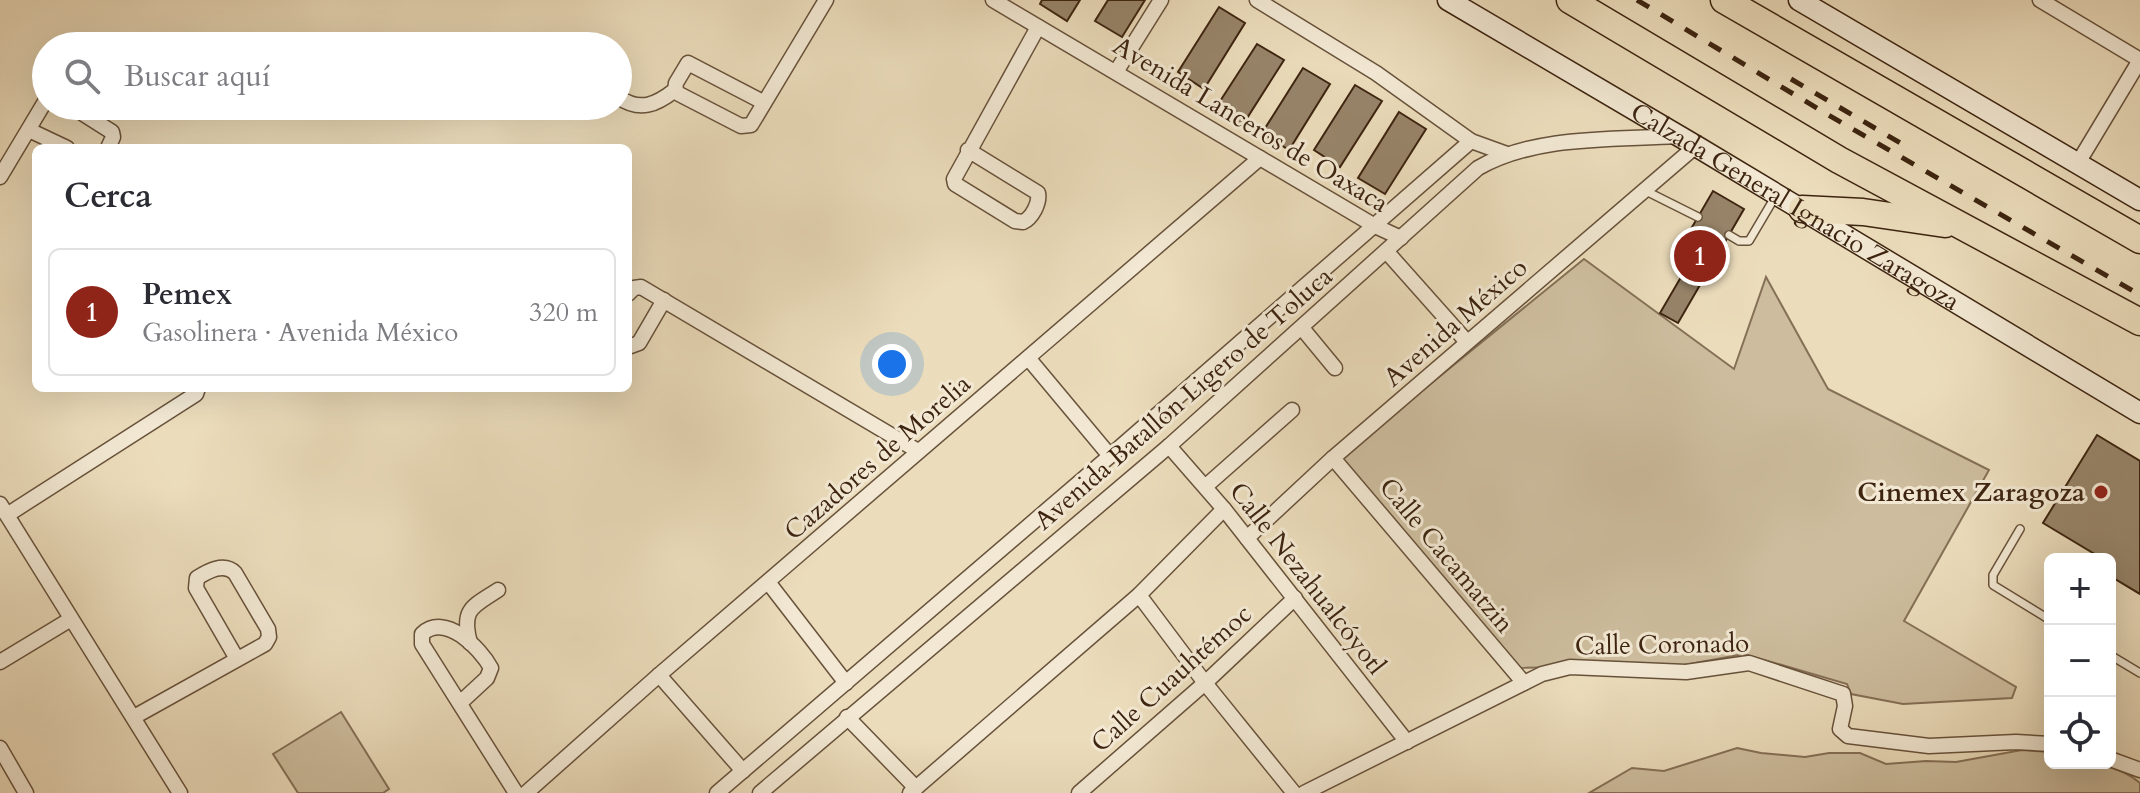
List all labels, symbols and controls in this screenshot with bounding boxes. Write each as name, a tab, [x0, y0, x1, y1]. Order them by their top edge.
street label: Avenida Lanceros de Oaxaca	[1106, 28, 1395, 221]
search box	[32, 32, 632, 120]
icon: search	[60, 54, 104, 98]
text: Buscar aquí	[124, 56, 270, 97]
street label: Calzada General Ignacio Zaragoza	[1624, 94, 1966, 319]
text: Cerca	[64, 173, 152, 219]
pin: 1	[1674, 226, 1726, 286]
street label: Avenida México	[1376, 250, 1535, 395]
street label: Avenida Batallón Ligero de Toluca	[1027, 259, 1340, 538]
text: Pemex	[142, 274, 232, 315]
text: 1	[85, 295, 99, 330]
text: 320 m	[529, 295, 598, 330]
text: Gasolinera · Avenida México	[142, 315, 458, 350]
your location	[872, 344, 912, 384]
street label: Cazadores de Morelia	[777, 367, 978, 548]
street label: Calle Cacamatzin	[1371, 470, 1522, 640]
street label: Calle Nezahualcóyotl	[1222, 475, 1394, 682]
place label: Cinemex Zaragoza	[1857, 475, 2085, 510]
marker: Cinemex Zaragoza	[2092, 483, 2110, 501]
map controls	[2044, 553, 2116, 769]
button: +	[2044, 553, 2116, 625]
street label: Calle Cuauhtémoc	[1083, 597, 1259, 760]
street label: Calle Coronado	[1574, 625, 1750, 664]
button: −	[2044, 625, 2116, 697]
button: locate	[2044, 697, 2116, 769]

